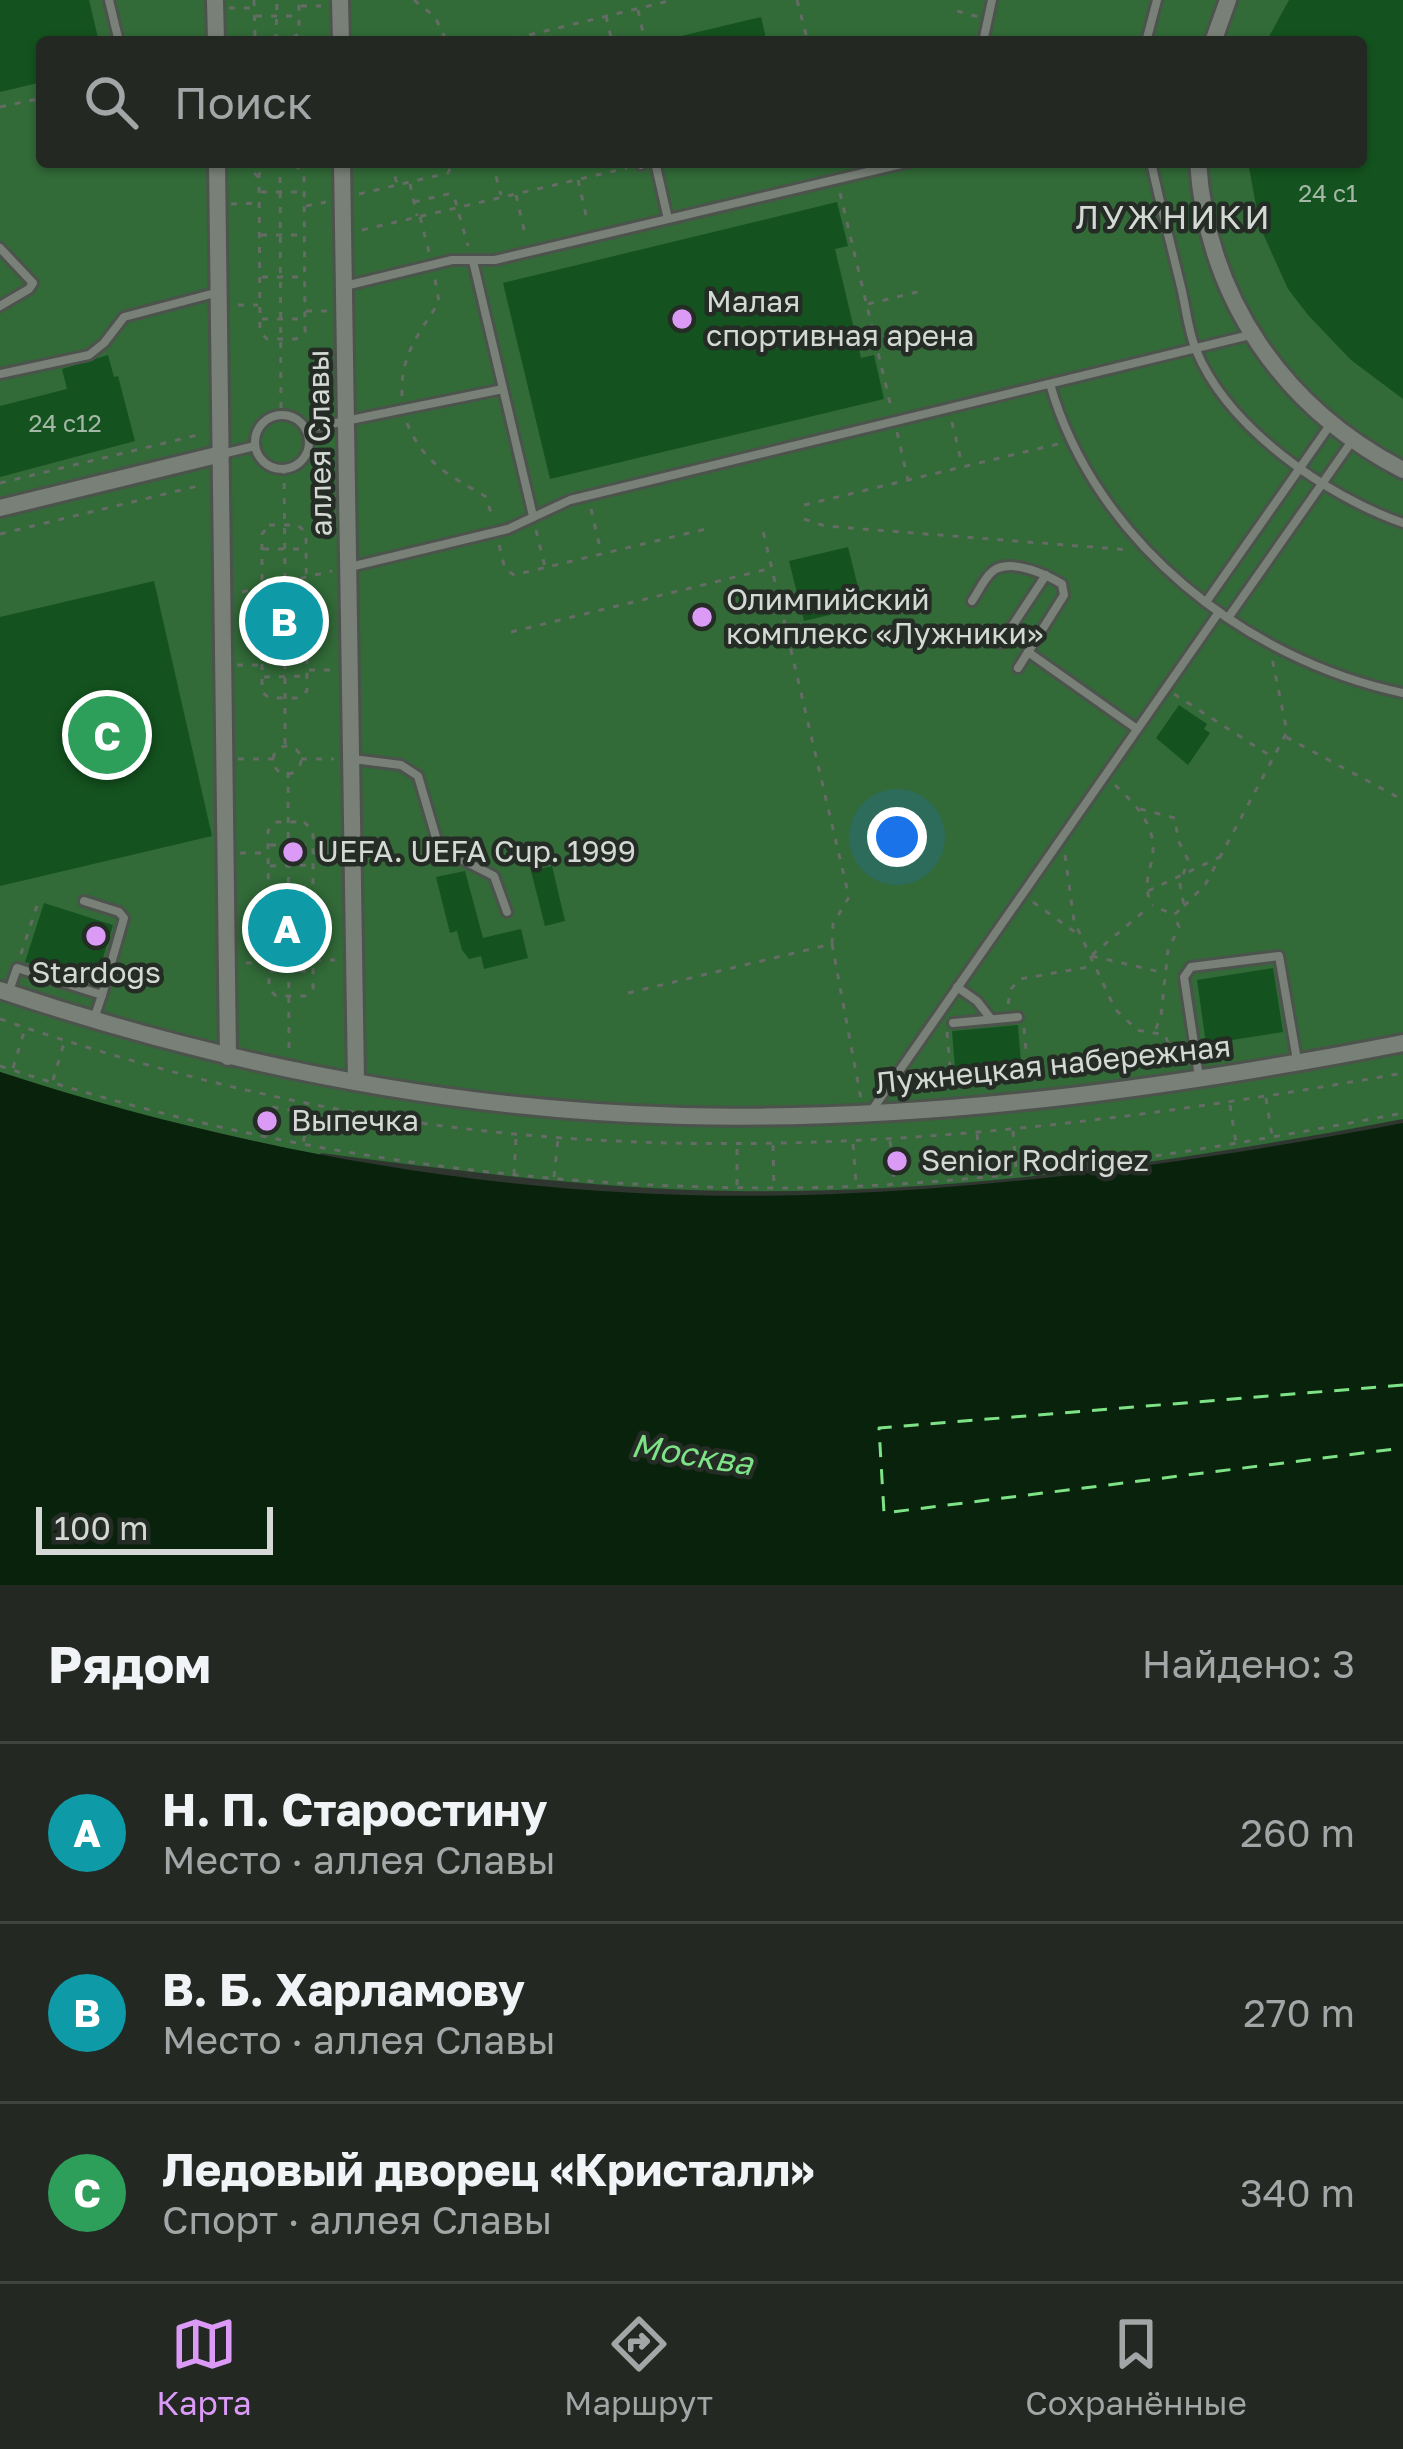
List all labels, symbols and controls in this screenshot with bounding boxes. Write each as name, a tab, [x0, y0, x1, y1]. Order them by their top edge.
search box	[36, 36, 1367, 168]
icon: search	[78, 69, 144, 135]
text: Поиск	[174, 75, 313, 129]
house number: 24 с1	[1298, 178, 1358, 207]
district label: ЛУЖНИКИ	[1075, 197, 1273, 236]
place label: Малая спортивная арена	[706, 283, 974, 353]
marker: Малая спортивная арена	[669, 306, 695, 332]
street label: аллея Славы	[299, 349, 339, 537]
house number: 24 с12	[28, 408, 102, 437]
pin: B	[245, 576, 323, 666]
place label: Олимпийский комплекс «Лужники»	[726, 581, 1043, 651]
marker: Олимпийский комплекс «Лужники»	[689, 604, 715, 630]
pin: C	[68, 690, 146, 780]
your location	[867, 807, 927, 867]
place label: UEFA. UEFA Cup. 1999	[317, 833, 636, 869]
marker: UEFA. UEFA Cup. 1999	[280, 839, 306, 865]
pin: A	[248, 883, 326, 973]
marker: Stardogs	[83, 923, 109, 949]
place label: Stardogs	[31, 954, 161, 990]
street label: Лужнецкая набережная	[873, 1027, 1233, 1101]
place label: Выпечка	[291, 1102, 419, 1138]
marker: Выпечка	[254, 1108, 280, 1134]
place label: Senior Rodrigez	[921, 1142, 1149, 1178]
marker: Senior Rodrigez	[884, 1148, 910, 1174]
water label: Москва	[629, 1425, 757, 1483]
scale bar	[36, 1501, 273, 1554]
text: 100 m	[54, 1508, 148, 1547]
text: Рядом	[48, 1633, 211, 1694]
text: Найдено: 3	[1142, 1640, 1355, 1687]
text: Н. П. Старостину	[162, 1782, 547, 1836]
text: A	[73, 1809, 101, 1856]
text: 260 m	[1240, 1809, 1355, 1856]
text: Место · аллея Славы	[162, 1836, 556, 1883]
text: В. Б. Харламову	[162, 1962, 525, 2016]
text: B	[73, 1989, 101, 2036]
text: 270 m	[1243, 1989, 1355, 2036]
text: Место · аллея Славы	[162, 2016, 556, 2063]
text: Ледовый дворец «Кристалл»	[162, 2142, 814, 2196]
text: C	[73, 2169, 101, 2216]
text: 340 m	[1240, 2169, 1355, 2216]
text: Спорт · аллея Славы	[162, 2196, 552, 2243]
tab: Карта	[156, 2311, 252, 2422]
tab: Маршрут	[564, 2311, 713, 2422]
tab: Сохранённые	[1025, 2311, 1247, 2422]

